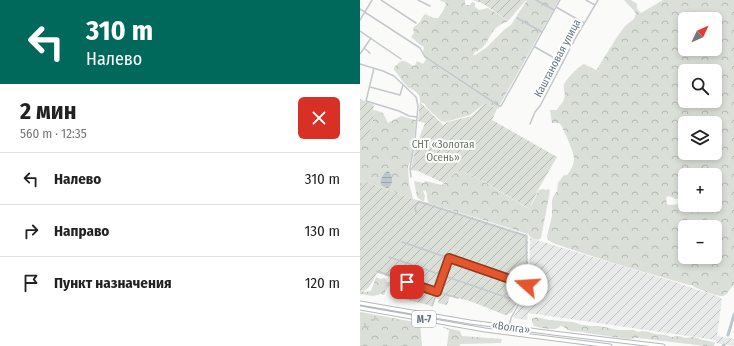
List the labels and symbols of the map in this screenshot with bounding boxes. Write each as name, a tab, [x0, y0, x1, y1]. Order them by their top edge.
north arrow	[678, 12, 722, 56]
street label: Каштановая улица	[531, 17, 584, 100]
park label: СНТ «Золотая Осень»	[412, 138, 474, 164]
position arrow	[506, 264, 548, 306]
pin	[390, 265, 424, 299]
road number: М-7	[412, 311, 436, 327]
street label: «Волга»	[491, 318, 531, 337]

